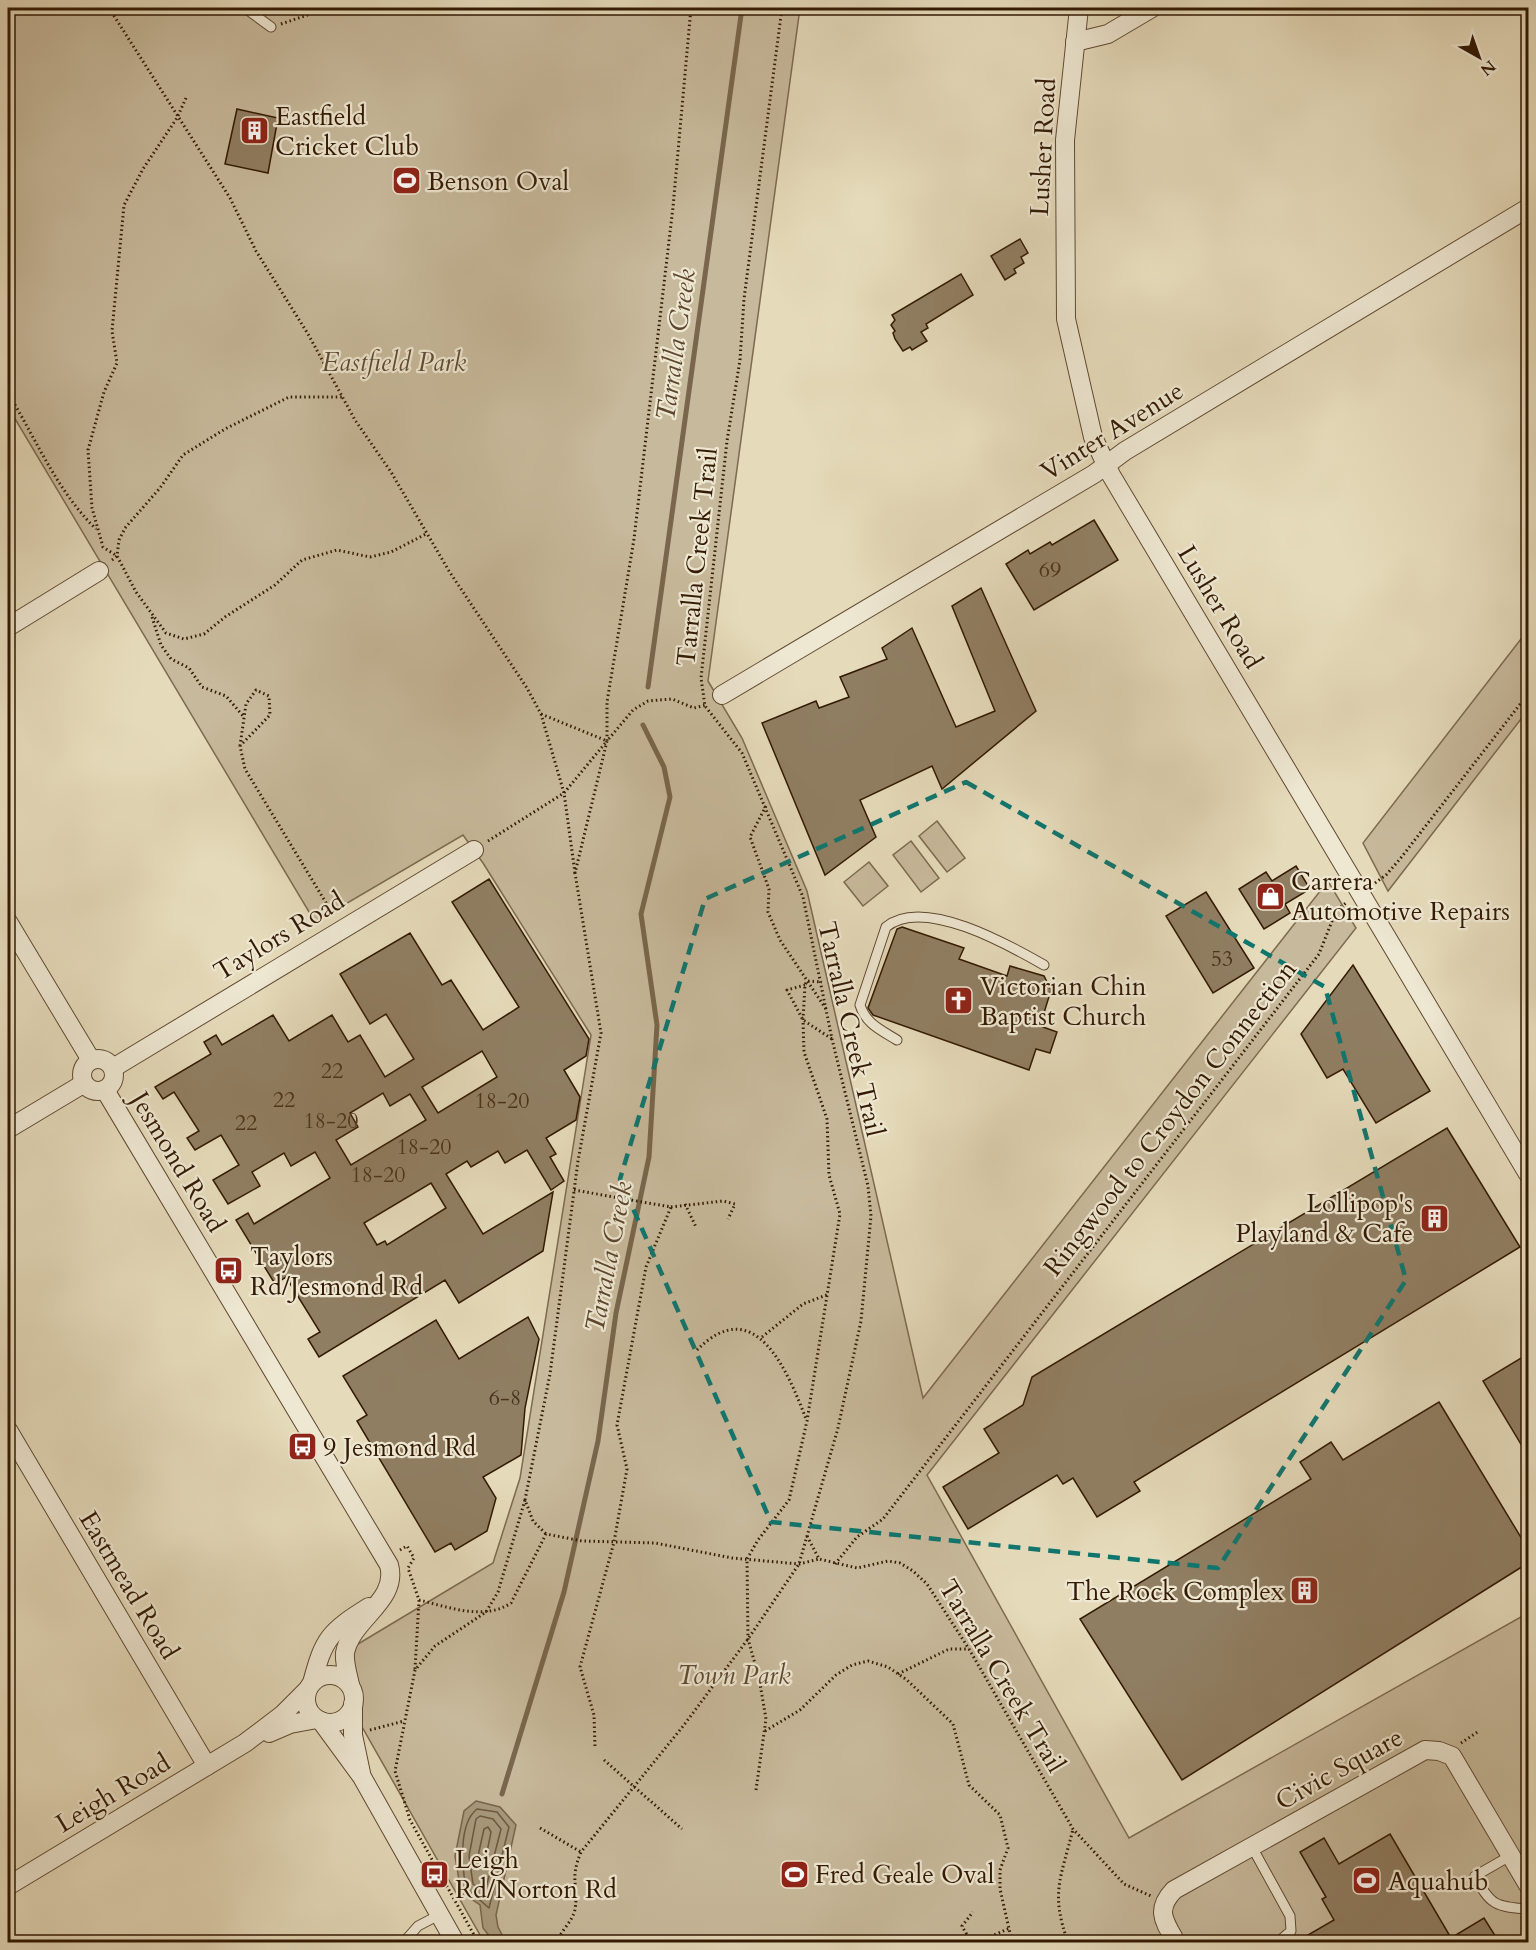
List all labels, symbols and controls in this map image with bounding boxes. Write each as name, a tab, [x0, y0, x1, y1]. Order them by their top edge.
north arrow	[1449, 27, 1509, 87]
text: N	[1476, 55, 1500, 81]
street label: Lusher Road	[1022, 77, 1064, 217]
place label: Eastfield Cricket Club	[275, 99, 419, 164]
building icon: Eastfield Cricket Club	[238, 115, 270, 147]
place label: Benson Oval	[427, 164, 570, 199]
sports icon: Benson Oval	[390, 165, 422, 197]
water label: Tarralla Creek	[647, 266, 705, 423]
park label: Eastfield Park	[322, 345, 466, 380]
street label: Vinter Avenue	[1034, 373, 1190, 489]
street label: Tarralla Creek Trail	[668, 446, 726, 668]
street label: Lusher Road	[1169, 539, 1271, 675]
house number: 69	[1039, 555, 1061, 585]
place label: Carrera Automotive Repairs	[1291, 864, 1510, 929]
shop icon: Carrera Automotive Repairs	[1254, 880, 1286, 912]
street label: Taylors Road	[207, 883, 351, 989]
street label: Tarralla Creek Trail	[809, 918, 893, 1140]
house number: 53	[1211, 944, 1233, 974]
street label: Ringwood to Croydon Connection	[1036, 953, 1305, 1283]
place label: Victorian Chin Baptist Church	[980, 969, 1147, 1034]
church icon: Victorian Chin Baptist Church	[943, 985, 975, 1017]
house number: 22	[321, 1056, 343, 1086]
street label: Jesmond Road	[120, 1082, 234, 1239]
house number: 22	[273, 1085, 295, 1115]
house number: 18-20	[475, 1086, 529, 1116]
house number: 18-20	[304, 1106, 358, 1136]
house number: 22	[235, 1108, 257, 1138]
house number: 18-20	[397, 1132, 451, 1162]
house number: 18-20	[351, 1160, 405, 1190]
water label: Tarralla Creek	[576, 1178, 642, 1336]
place label: Lollipop's Playland & Cafe	[1235, 1186, 1413, 1251]
building icon: Lollipop's Playland & Cafe	[1418, 1202, 1450, 1234]
place label: Taylors Rd/Jesmond Rd	[250, 1239, 423, 1304]
bus stop icon: Taylors Rd/Jesmond Rd	[213, 1255, 245, 1287]
house number: 6-8	[489, 1383, 521, 1413]
place label: 9 Jesmond Rd	[323, 1430, 476, 1465]
bus stop icon: 9 Jesmond Rd	[286, 1431, 318, 1463]
street label: Eastmead Road	[71, 1504, 187, 1666]
street label: Tarralla Creek Trail	[930, 1573, 1074, 1779]
place label: The Rock Complex	[1066, 1574, 1284, 1609]
building icon: The Rock Complex	[1289, 1575, 1321, 1607]
park label: Town Park	[677, 1658, 791, 1693]
street label: Civic Square	[1269, 1720, 1409, 1818]
street label: Leigh Road	[49, 1745, 177, 1841]
place label: Leigh Rd/Norton Rd	[455, 1842, 617, 1907]
place label: Fred Geale Oval	[815, 1857, 995, 1892]
bus stop icon: Leigh Rd/Norton Rd	[418, 1858, 450, 1890]
sports icon: Fred Geale Oval	[778, 1858, 810, 1890]
place label: Aquahub	[1388, 1864, 1488, 1899]
sports icon: Aquahub	[1351, 1865, 1383, 1897]

